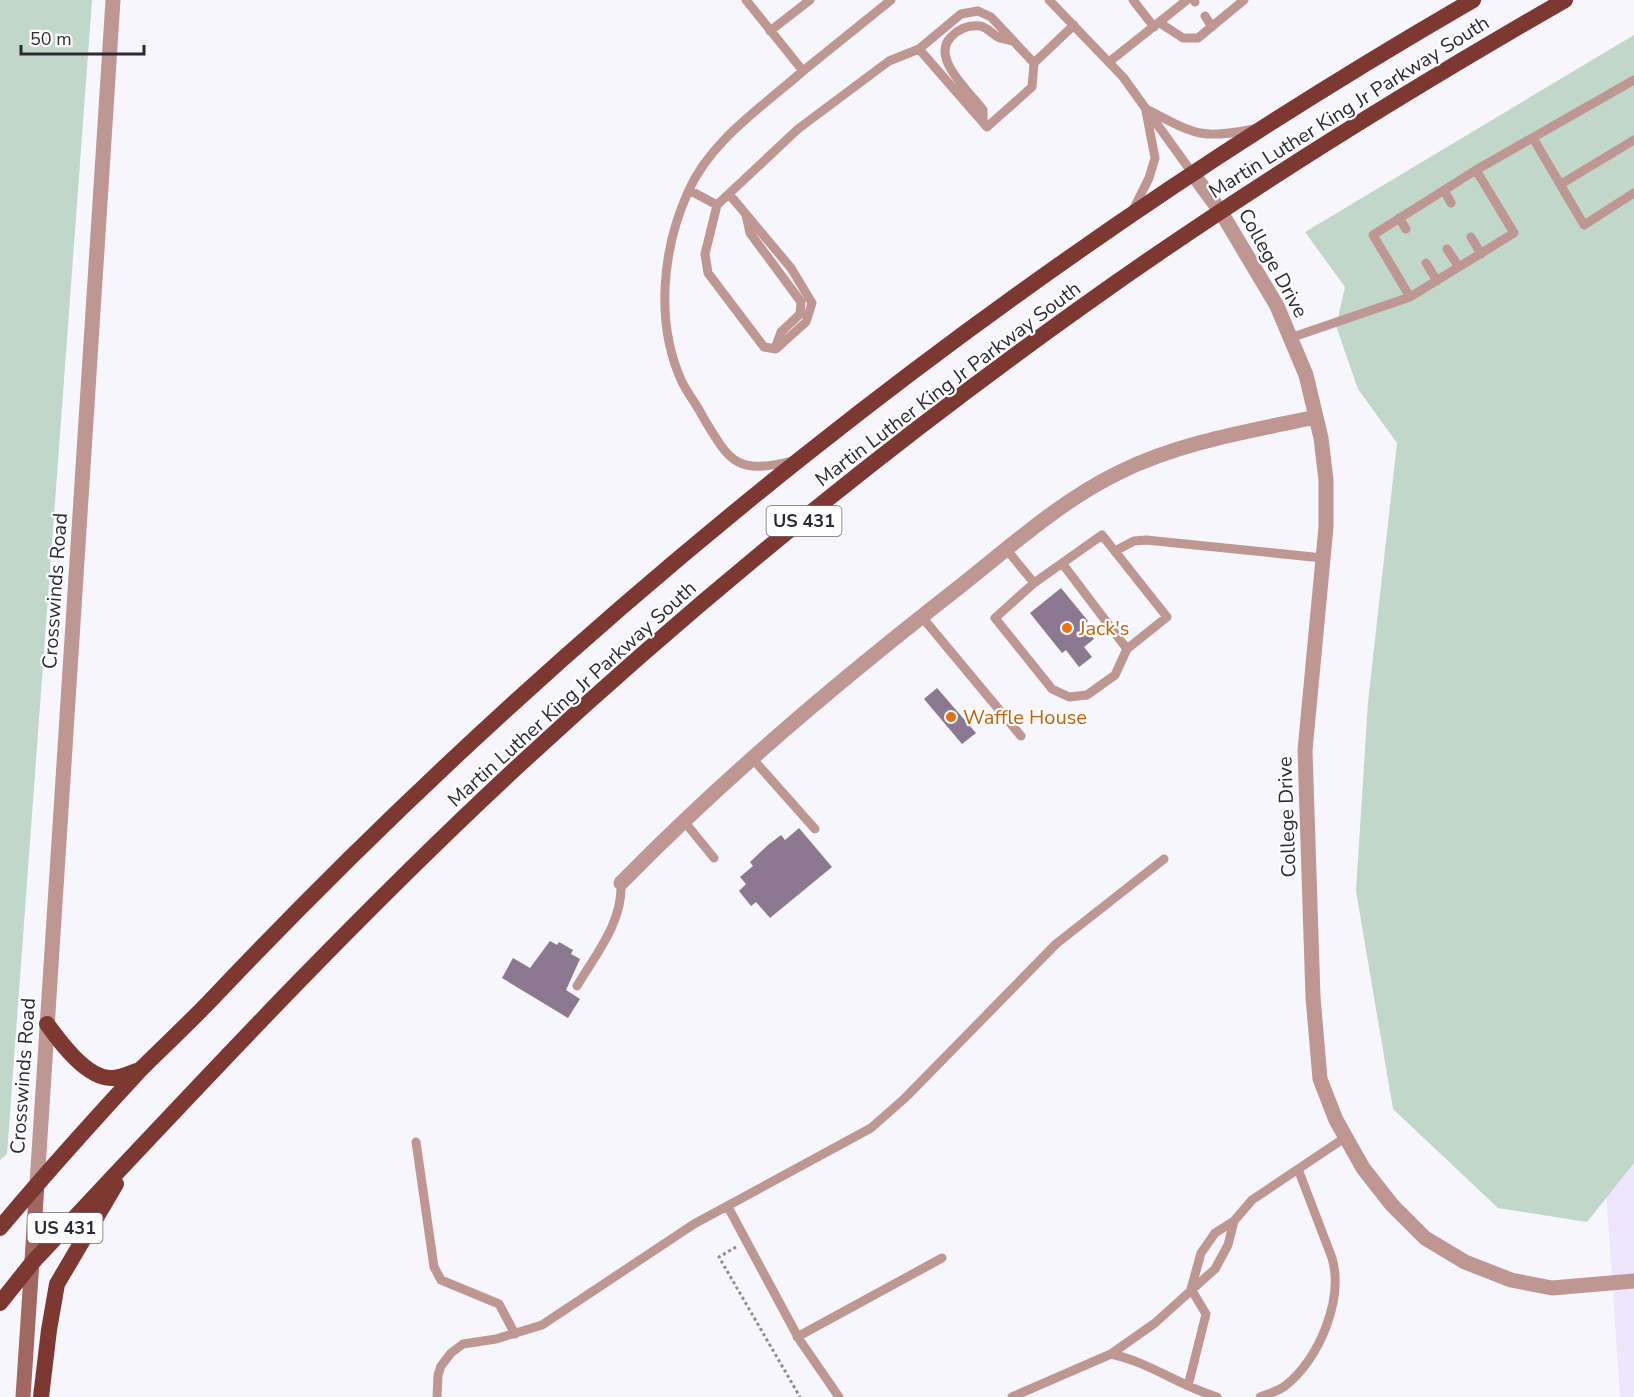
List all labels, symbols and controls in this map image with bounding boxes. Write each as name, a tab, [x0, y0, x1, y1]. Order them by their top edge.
street label: Martin Luther King Jr Parkway South	[1204, 9, 1494, 205]
scale bar	[21, 18, 144, 56]
text: 50 m	[30, 27, 72, 51]
street label: College Drive	[1232, 203, 1314, 323]
street label: Martin Luther King Jr Parkway South	[810, 275, 1086, 493]
road number: US 431	[766, 506, 842, 536]
street label: Crosswinds Road	[36, 512, 74, 670]
street label: Martin Luther King Jr Parkway South	[442, 575, 702, 813]
place label: Jack's	[1078, 615, 1129, 642]
marker: Jack's	[1060, 621, 1074, 635]
place label: Waffle House	[963, 704, 1087, 731]
marker: Waffle House	[944, 710, 958, 724]
street label: College Drive	[1271, 756, 1303, 878]
street label: Crosswinds Road	[4, 997, 42, 1155]
road number: US 431	[28, 1213, 103, 1243]

